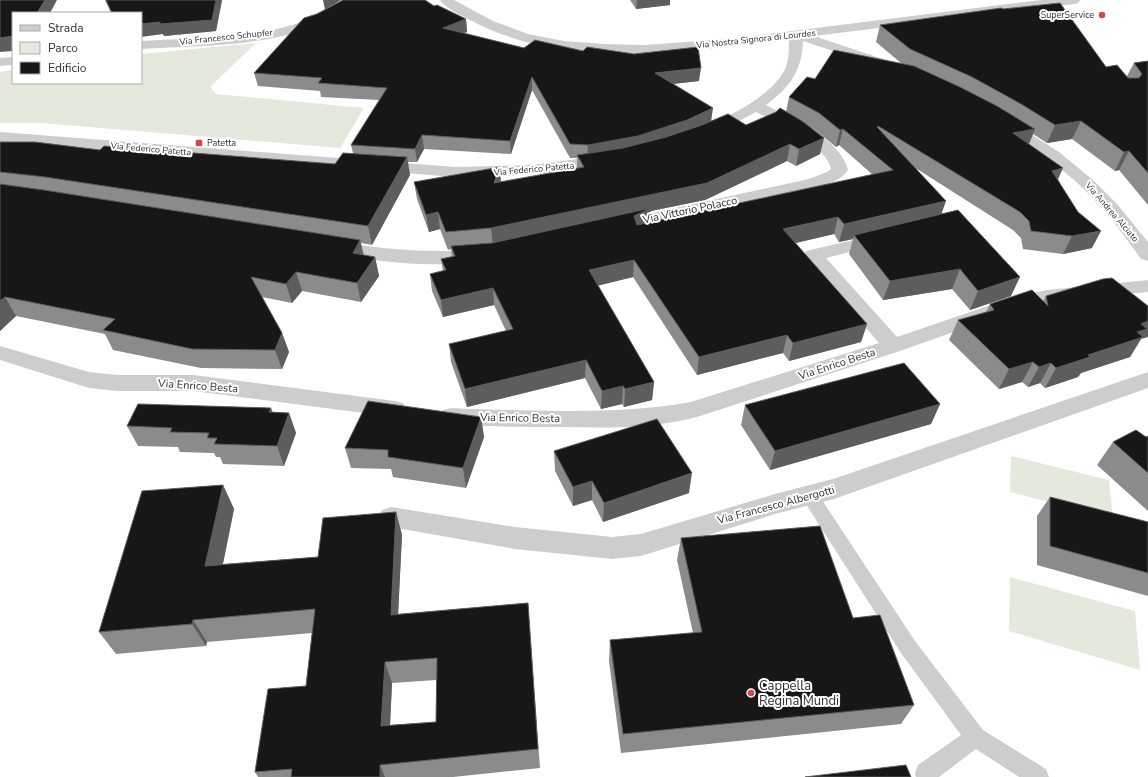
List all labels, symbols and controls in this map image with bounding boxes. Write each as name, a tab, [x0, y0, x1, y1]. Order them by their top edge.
place label: SuperService	[1041, 9, 1094, 21]
marker: SuperService	[1097, 10, 1107, 20]
legend	[12, 12, 142, 84]
text: Strada	[48, 20, 84, 36]
street label: Via Francesco Schupfer	[178, 26, 274, 48]
street label: Via Nostra Signora di Lourdes	[695, 27, 816, 51]
text: Parco	[48, 40, 78, 56]
text: Edificio	[48, 60, 87, 76]
place label: Patetta	[207, 137, 236, 149]
marker: Patetta	[194, 138, 204, 148]
street label: Via Federico Patetta	[109, 139, 192, 159]
street label: Via Federico Patetta	[492, 159, 575, 179]
street label: Via Andrea Alciato	[1082, 179, 1141, 244]
street label: Via Vittorio Polacco	[641, 193, 738, 228]
street label: Via Enrico Besta	[796, 344, 878, 384]
street label: Via Enrico Besta	[157, 376, 239, 396]
street label: Via Enrico Besta	[479, 410, 560, 426]
street label: Via Francesco Albergotti	[715, 482, 836, 528]
place label: Cappella Regina Mundi	[759, 677, 839, 710]
marker: Cappella Regina Mundi	[746, 688, 756, 698]

